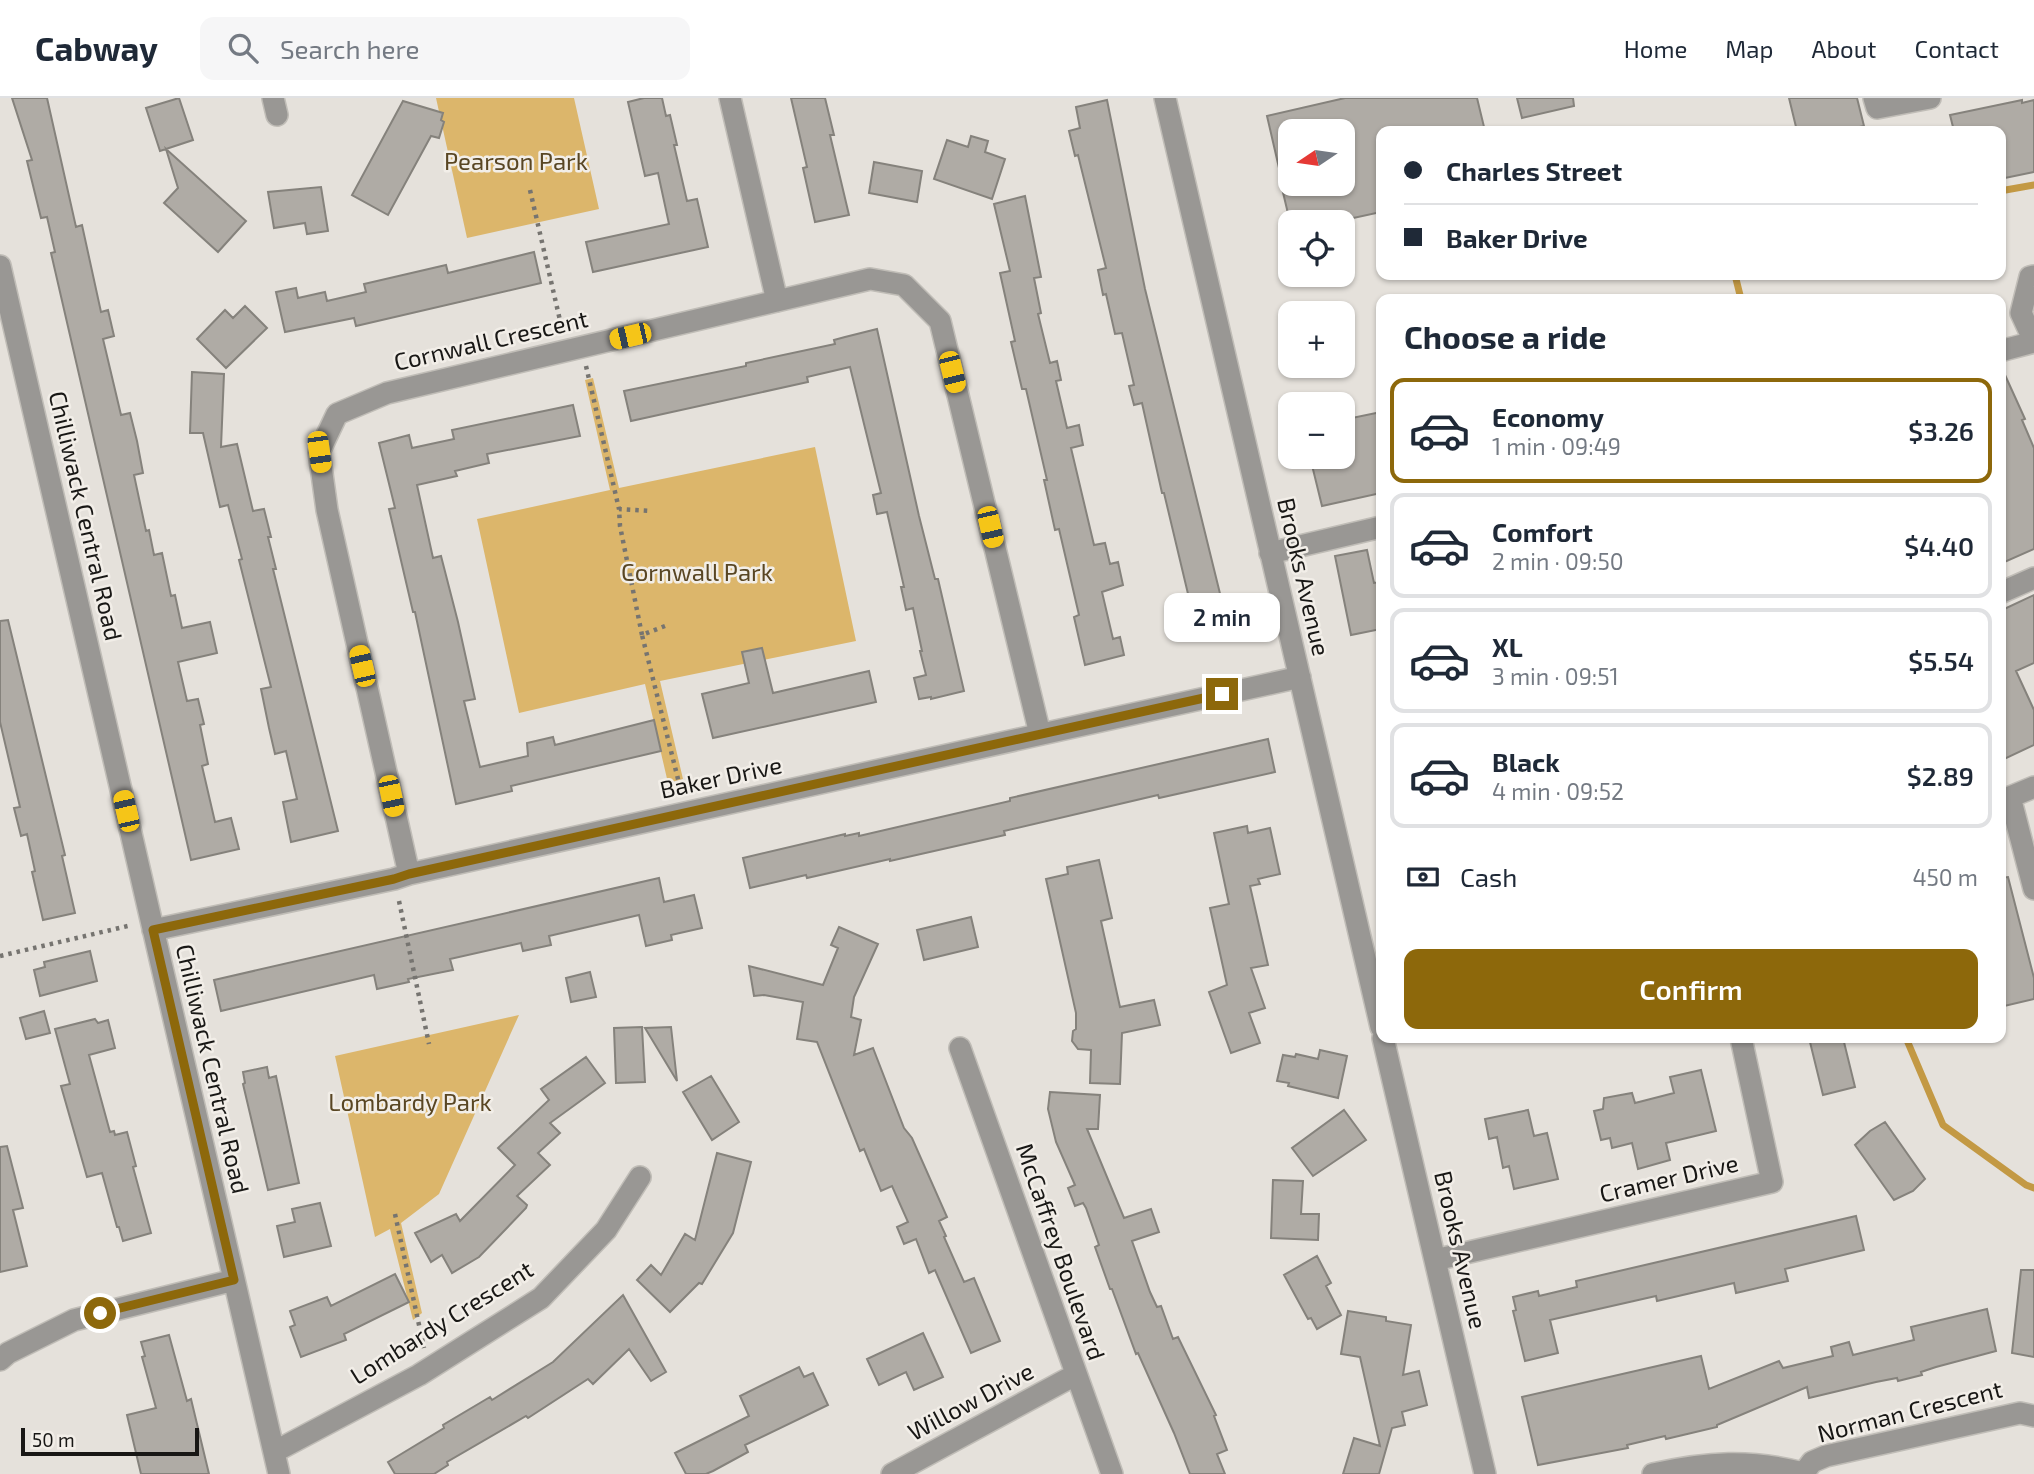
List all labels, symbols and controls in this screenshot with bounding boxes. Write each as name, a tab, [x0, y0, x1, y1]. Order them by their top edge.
search box	[200, 17, 690, 80]
text: Cabway	[35, 28, 158, 68]
icon: search	[224, 29, 262, 67]
text: Search here	[280, 33, 420, 64]
text: Home	[1624, 34, 1687, 63]
text: Map	[1725, 34, 1773, 63]
text: About	[1811, 34, 1877, 63]
text: Contact	[1915, 34, 1999, 63]
north arrow	[1278, 119, 1354, 196]
map controls	[1278, 119, 1355, 469]
park label: Pearson Park	[444, 146, 588, 175]
text: Charles Street	[1446, 155, 1622, 186]
button: locate	[1278, 210, 1355, 287]
text: Baker Drive	[1446, 222, 1588, 253]
button: +	[1278, 301, 1355, 378]
street label: Cornwall Crescent	[391, 303, 591, 376]
text: Choose a ride	[1404, 317, 1607, 355]
car	[608, 321, 653, 351]
car	[937, 349, 968, 395]
street label: Chilliwack Central Road	[44, 388, 129, 643]
button: −	[1278, 392, 1355, 469]
icon: car	[1408, 399, 1471, 462]
text: Economy	[1492, 401, 1604, 432]
text: $3.26	[1908, 415, 1974, 446]
car	[306, 430, 333, 474]
text: 1 min · 09:49	[1492, 432, 1621, 460]
street label: Brooks Avenue	[1272, 495, 1337, 658]
car	[976, 504, 1005, 550]
icon: car	[1408, 514, 1471, 577]
text: Comfort	[1492, 516, 1593, 547]
text: $4.40	[1904, 530, 1974, 561]
text: 2 min · 09:50	[1492, 547, 1624, 575]
park label: Cornwall Park	[621, 557, 773, 586]
callout: 2 min	[1164, 592, 1280, 642]
text: 2 min	[1193, 603, 1251, 631]
icon: car	[1408, 629, 1471, 692]
text: XL	[1492, 631, 1523, 662]
car	[348, 643, 377, 689]
text: $5.54	[1908, 645, 1974, 676]
text: 3 min · 09:51	[1492, 662, 1619, 690]
route end	[1206, 678, 1238, 710]
icon: car	[1408, 744, 1471, 807]
text: Black	[1492, 746, 1560, 777]
street label: Baker Drive	[657, 749, 784, 804]
text: $2.89	[1907, 760, 1974, 791]
car	[377, 773, 406, 819]
text: 4 min · 09:52	[1492, 777, 1624, 805]
car	[112, 788, 141, 834]
icon: cash	[1404, 858, 1442, 896]
text: Cash	[1460, 861, 1517, 892]
text: 450 m	[1912, 863, 1978, 891]
street label: Chilliwack Central Road	[171, 941, 256, 1196]
button: Confirm	[1404, 949, 1978, 1029]
park label: Lombardy Park	[328, 1087, 492, 1116]
street label: McCaffrey Boulevard	[1011, 1139, 1112, 1364]
street label: Cramer Drive	[1596, 1147, 1741, 1208]
street label: Brooks Avenue	[1429, 1168, 1494, 1331]
street label: Lombardy Crescent	[344, 1254, 538, 1390]
route start	[84, 1297, 116, 1329]
street label: Willow Drive	[902, 1355, 1038, 1446]
street label: Norman Crescent	[1814, 1374, 2005, 1448]
scale bar	[21, 1425, 200, 1457]
text: 50 m	[32, 1428, 75, 1451]

